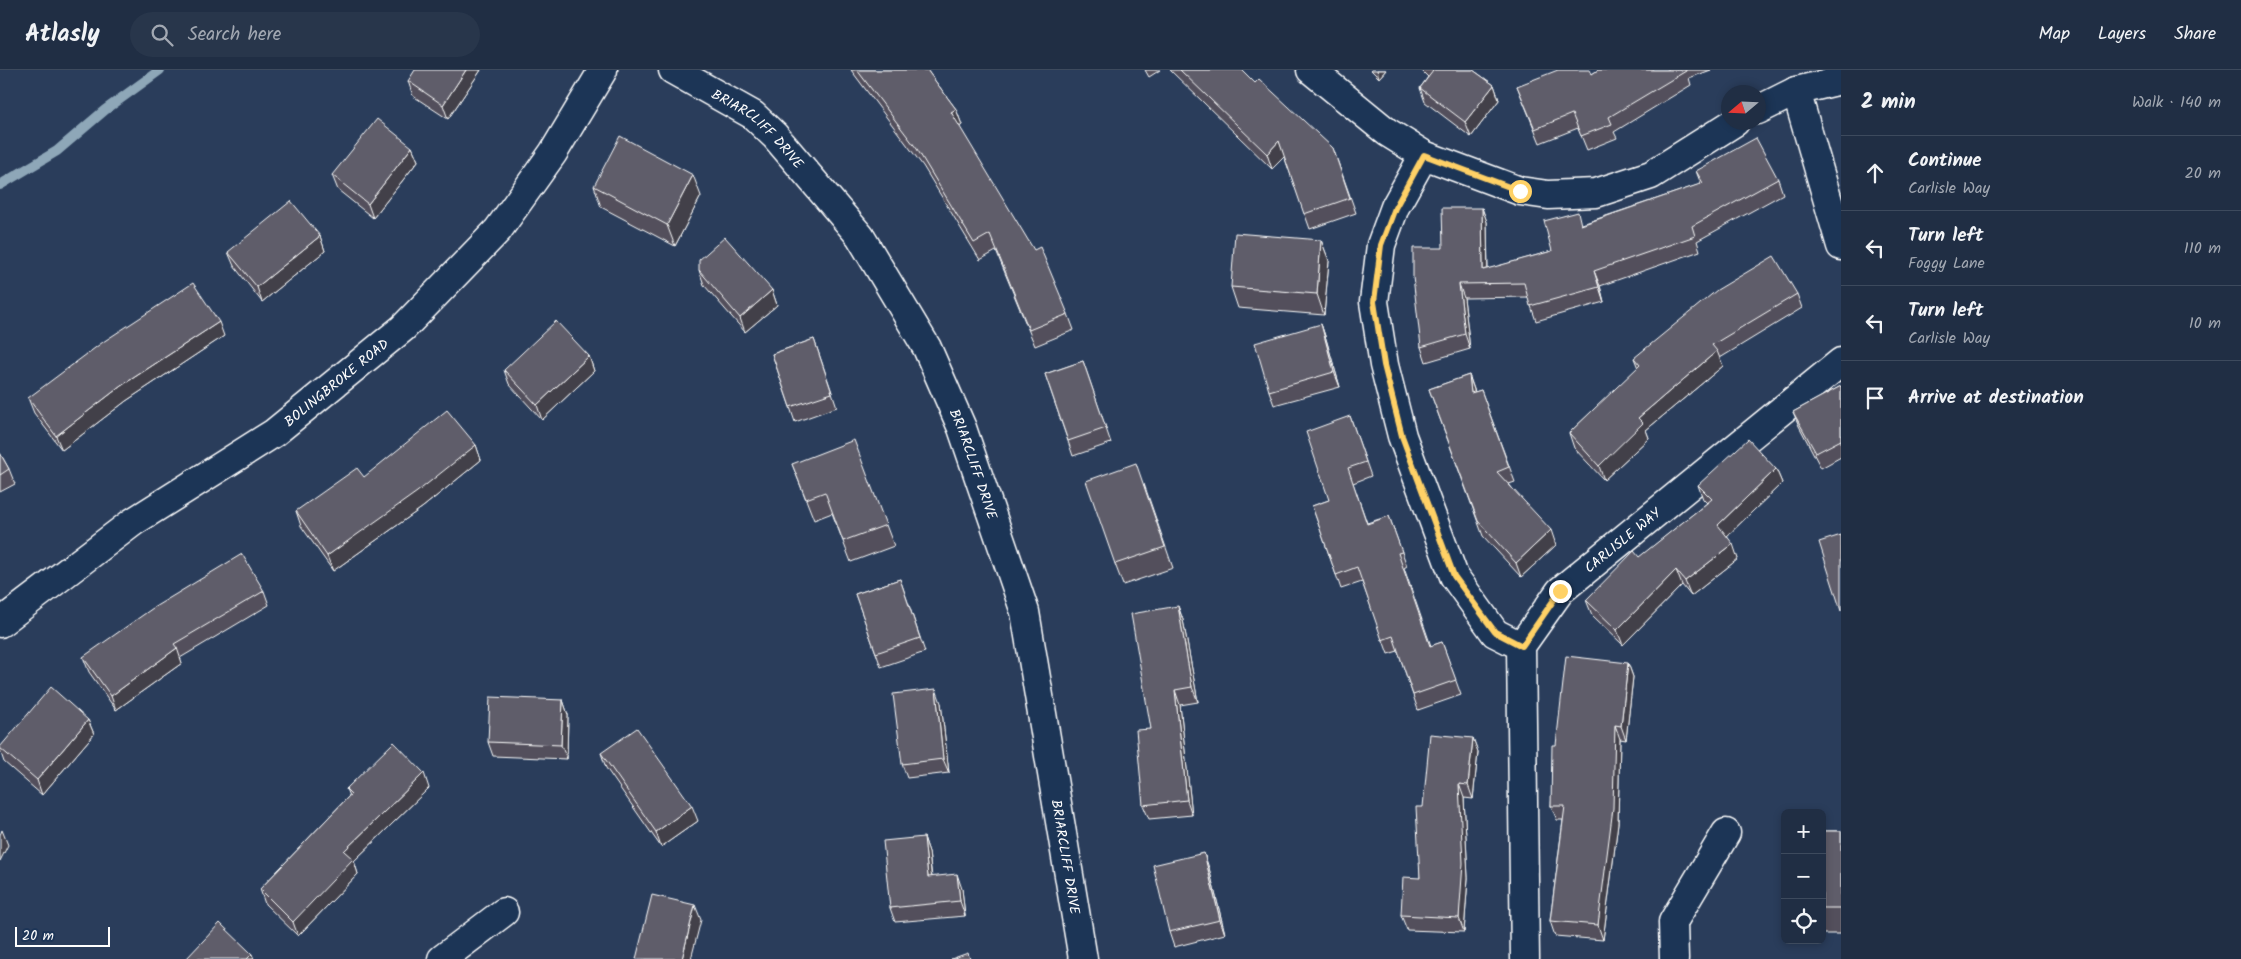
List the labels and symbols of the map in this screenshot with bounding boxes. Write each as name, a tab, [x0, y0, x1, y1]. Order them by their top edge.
street label: BRIARCLIFF DRIVE	[707, 84, 809, 175]
north arrow	[1721, 85, 1766, 130]
route start	[1509, 180, 1532, 203]
street label: BOLINGBROKE ROAD	[280, 334, 394, 433]
street label: BRIARCLIFF DRIVE	[943, 405, 1003, 523]
street label: CARLISLE WAY	[1580, 502, 1667, 579]
route end	[1549, 580, 1572, 603]
street label: BRIARCLIFF DRIVE	[1045, 798, 1085, 917]
scale bar	[15, 924, 110, 947]

